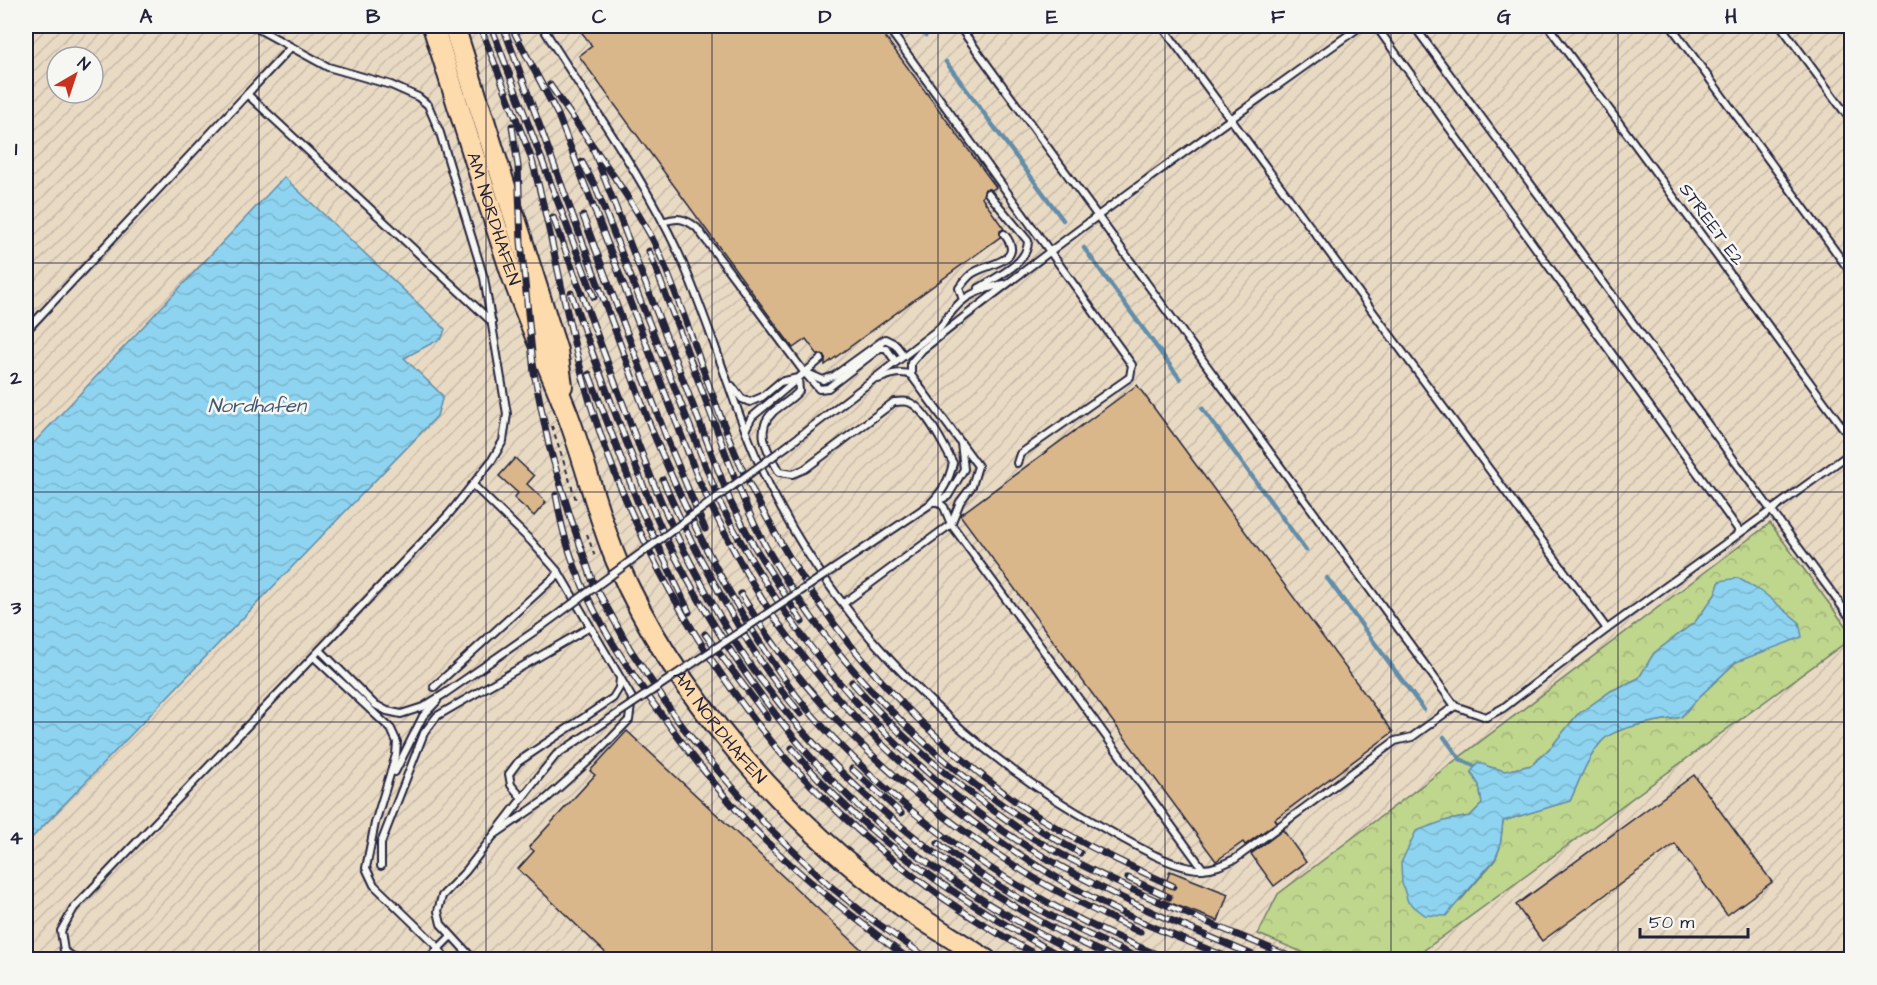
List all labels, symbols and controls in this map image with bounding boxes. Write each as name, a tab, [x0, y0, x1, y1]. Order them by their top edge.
text: A	[140, 3, 153, 31]
text: B	[366, 3, 381, 31]
text: C	[592, 3, 607, 31]
text: D	[819, 3, 832, 31]
text: E	[1046, 3, 1058, 31]
text: F	[1271, 3, 1286, 31]
text: G	[1497, 3, 1511, 31]
text: H	[1725, 3, 1737, 31]
north arrow	[45, 45, 105, 105]
text: N	[73, 52, 95, 76]
text: 1	[15, 135, 18, 163]
street label: AM NORDHAFEN	[460, 149, 527, 289]
street label: STREET E2	[1673, 178, 1750, 271]
text: 2	[9, 364, 22, 392]
water label: Nordhafen	[208, 392, 308, 420]
text: 3	[10, 594, 22, 622]
street label: AM NORDHAFEN	[667, 665, 772, 789]
text: 4	[9, 824, 23, 852]
scale bar	[1640, 901, 1748, 939]
text: 50 m	[1649, 910, 1694, 935]

